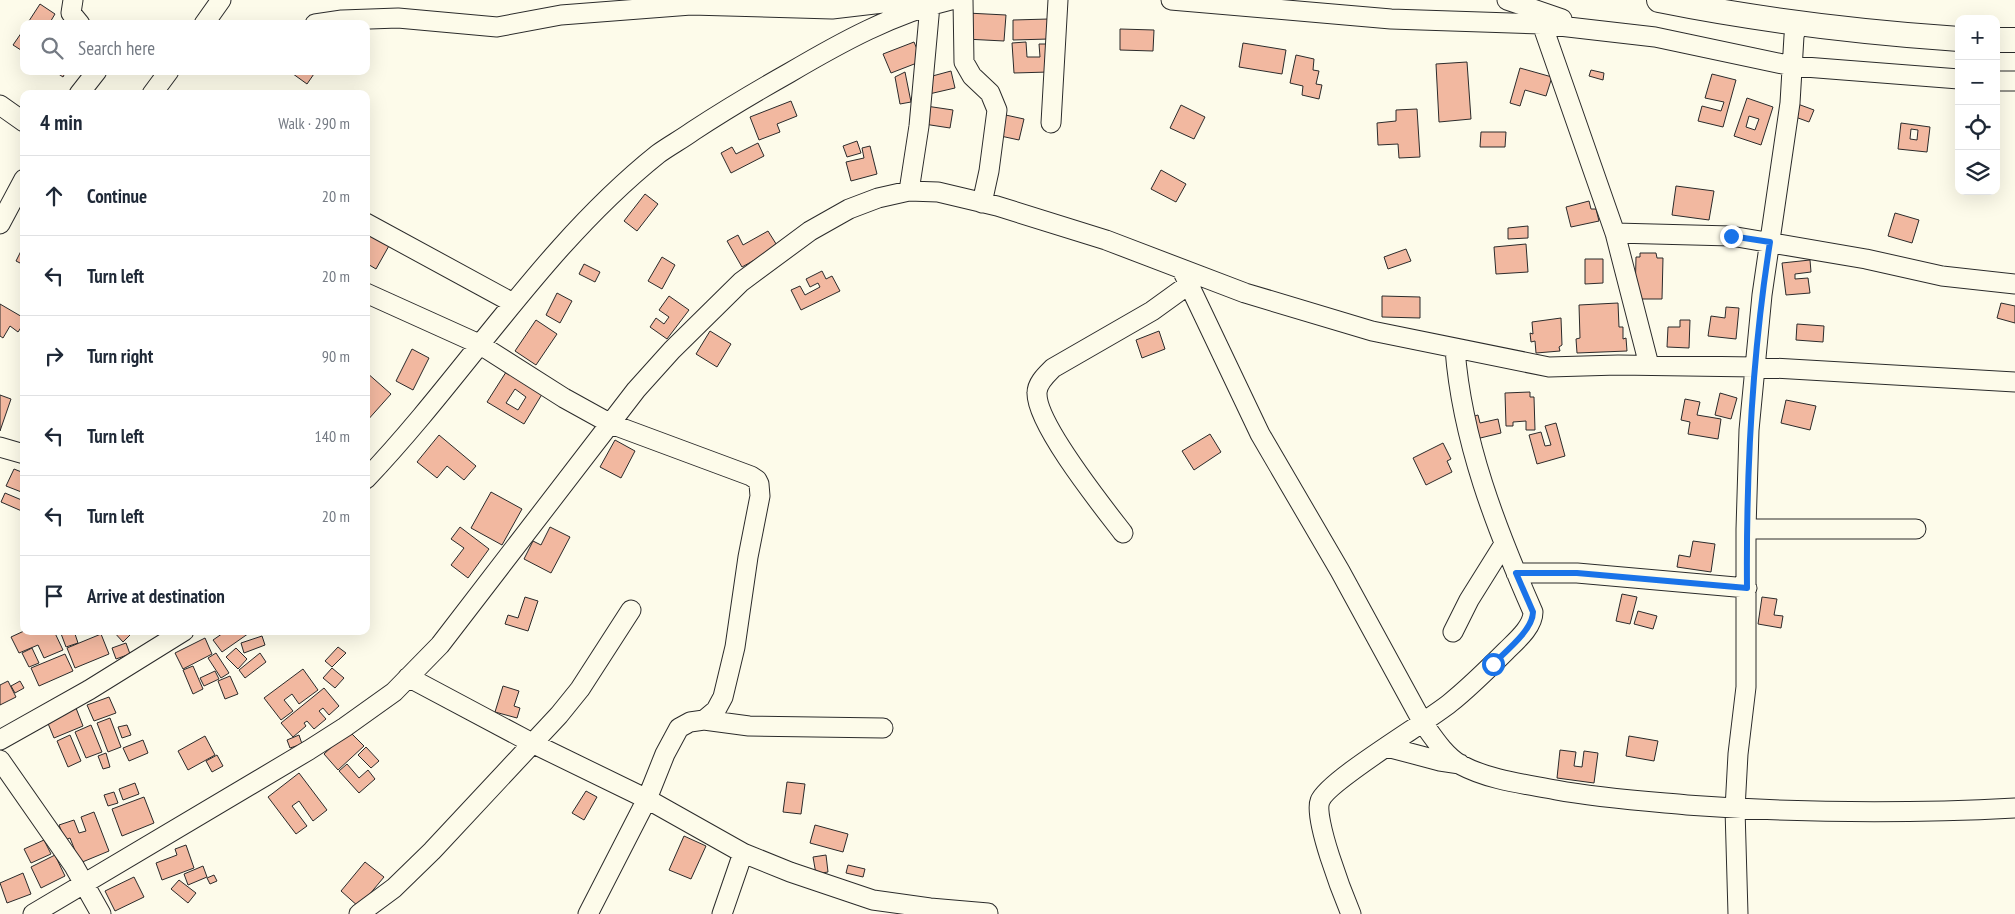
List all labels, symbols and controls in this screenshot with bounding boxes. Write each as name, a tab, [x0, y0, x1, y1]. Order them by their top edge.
map controls	[1955, 15, 2000, 195]
button: +	[1955, 15, 2000, 60]
search box	[20, 20, 370, 75]
icon: search	[38, 34, 66, 62]
text: Search here	[78, 36, 155, 60]
button: −	[1955, 60, 2000, 105]
button: locate	[1955, 105, 2000, 150]
text: 4 min	[40, 109, 82, 136]
text: Walk · 290 m	[278, 113, 350, 133]
button: layers	[1955, 150, 2000, 195]
icon: ahead	[40, 182, 68, 210]
text: Continue	[87, 184, 147, 208]
text: 20 m	[322, 186, 350, 206]
route end	[1720, 225, 1743, 248]
icon: left	[40, 262, 68, 290]
text: Turn left	[87, 264, 144, 288]
text: 20 m	[322, 266, 350, 286]
icon: right	[40, 342, 68, 370]
text: Turn right	[87, 344, 153, 368]
text: 90 m	[322, 346, 350, 366]
icon: left	[40, 422, 68, 450]
text: Turn left	[87, 424, 144, 448]
text: 140 m	[315, 426, 350, 446]
icon: left	[40, 502, 68, 530]
text: Turn left	[87, 504, 144, 528]
text: 20 m	[322, 506, 350, 526]
icon: arrive	[40, 582, 68, 610]
text: Arrive at destination	[87, 584, 225, 608]
route start	[1482, 653, 1505, 676]

